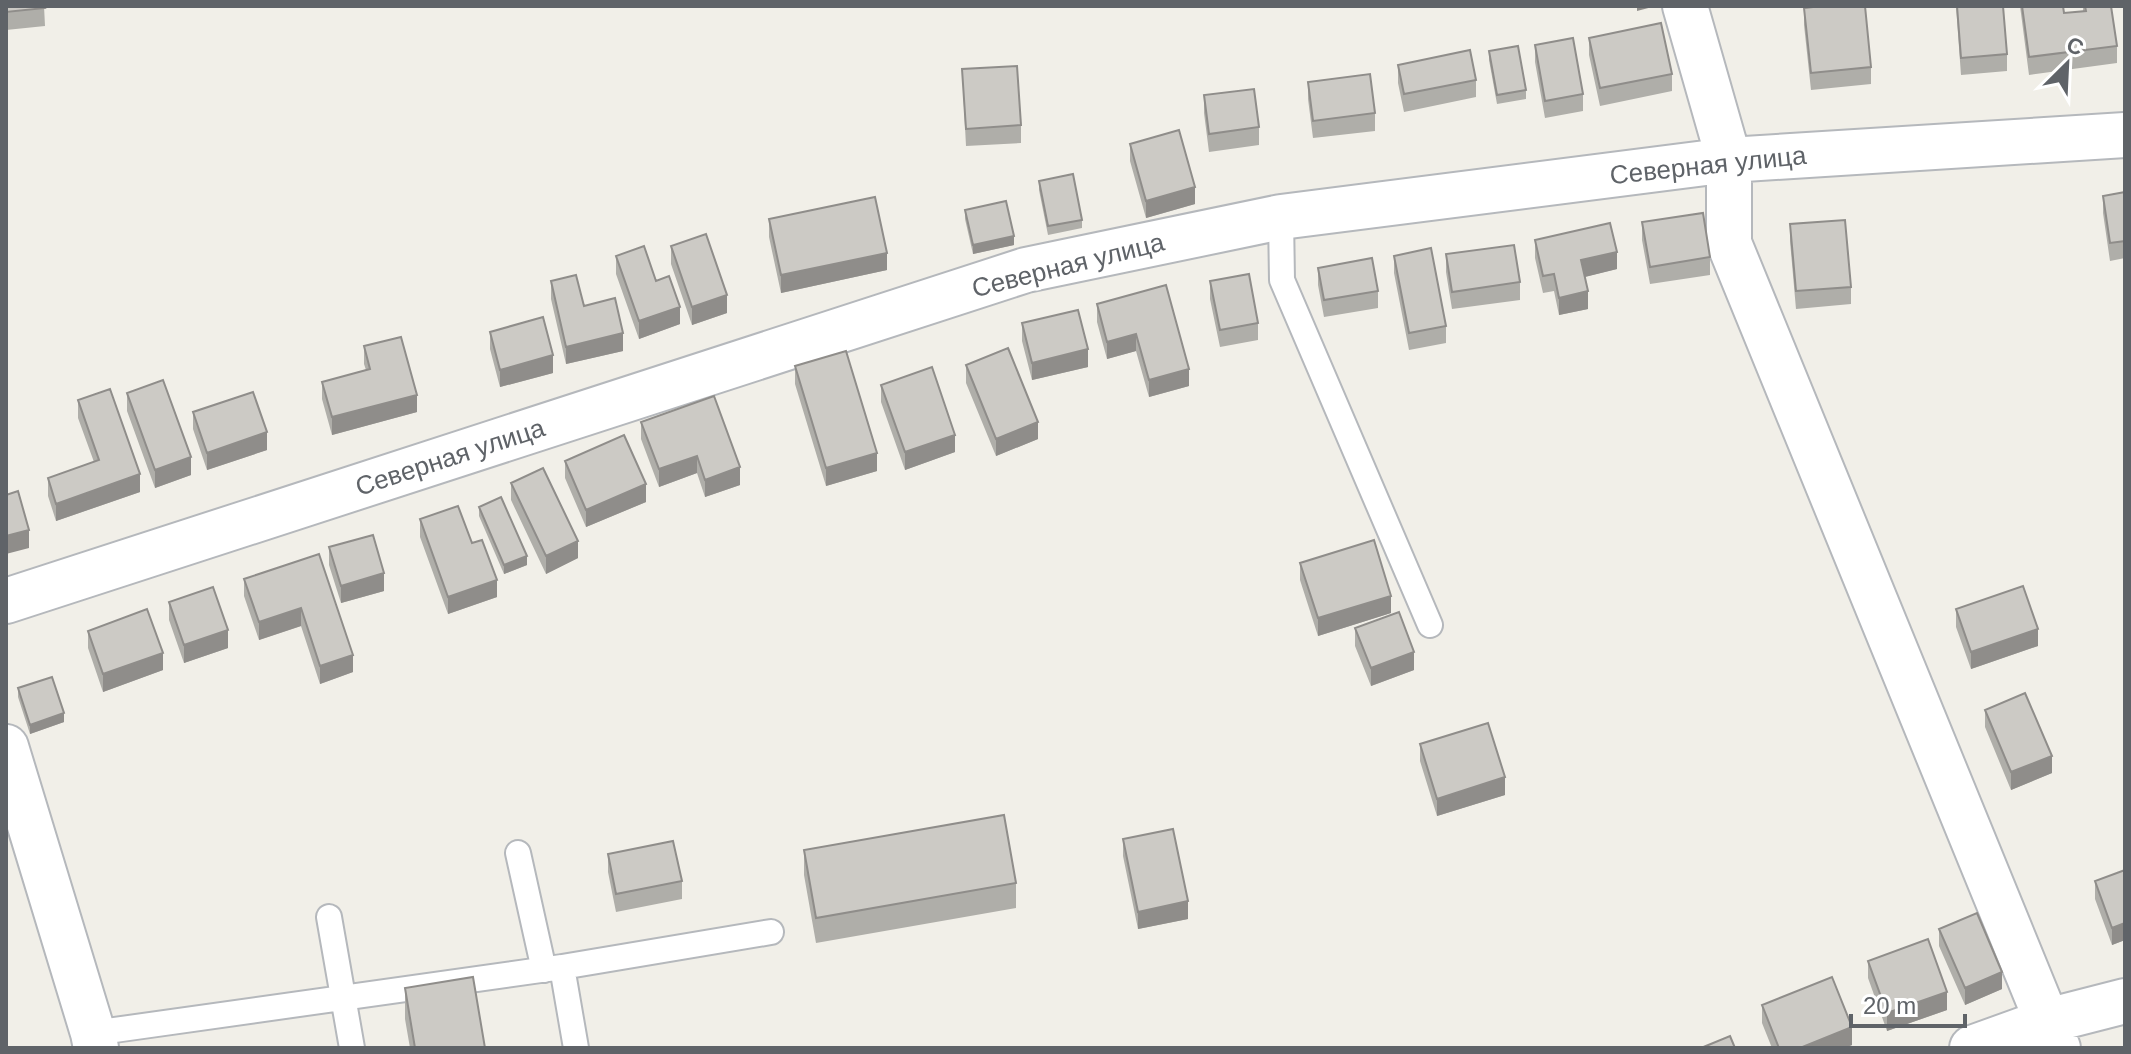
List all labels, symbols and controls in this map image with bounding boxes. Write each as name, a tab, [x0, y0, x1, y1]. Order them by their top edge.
north arrow	[2027, 24, 2107, 104]
text: С	[2063, 32, 2087, 61]
street label: Северная улица	[1608, 140, 1808, 190]
street label: Северная улица	[969, 226, 1168, 303]
street label: Северная улица	[352, 412, 549, 502]
scale bar	[1851, 978, 1965, 1028]
text: 20 m	[1863, 992, 1916, 1019]

